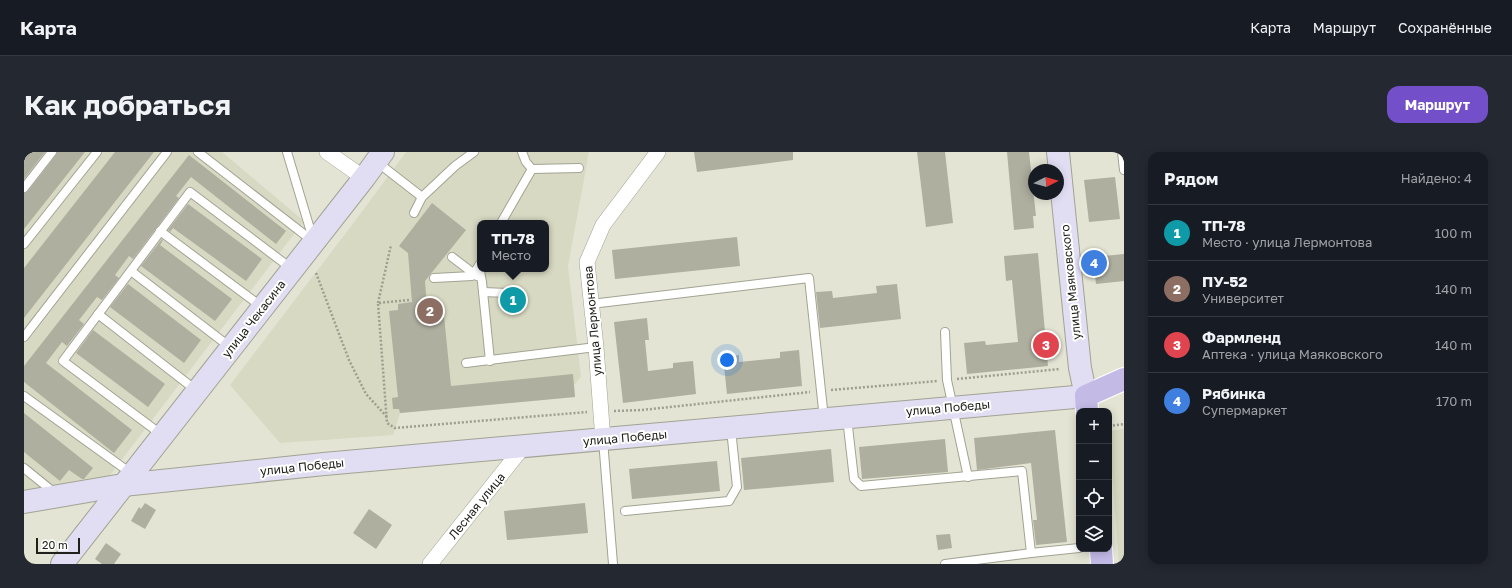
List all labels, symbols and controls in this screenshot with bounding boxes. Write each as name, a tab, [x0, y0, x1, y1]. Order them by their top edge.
text: Карта	[20, 16, 77, 39]
text: Карта	[1250, 19, 1291, 36]
text: Маршрут	[1313, 19, 1376, 36]
text: Сохранённые	[1398, 19, 1492, 36]
button: Маршрут	[1387, 86, 1488, 123]
text: Как добраться	[24, 88, 231, 121]
north arrow	[1028, 164, 1064, 200]
text: Рядом	[1164, 168, 1218, 189]
text: Найдено: 4	[1401, 170, 1472, 186]
text: ТП-78	[1202, 216, 1246, 234]
popup	[477, 220, 549, 272]
street label: улица Маяковского	[1057, 224, 1084, 340]
text: 1	[1174, 225, 1180, 241]
text: 100 m	[1435, 225, 1472, 241]
text: ТП-78	[491, 229, 535, 247]
text: Место · улица Лермонтова	[1202, 234, 1372, 250]
text: Место	[491, 247, 531, 263]
pin: 4	[1081, 248, 1107, 278]
street label: улица Лермонтова	[580, 265, 605, 377]
text: ПУ-52	[1202, 272, 1248, 290]
street label: улица Чекасина	[219, 277, 289, 361]
text: 2	[1173, 281, 1181, 297]
text: 140 m	[1435, 281, 1472, 297]
pin: 1	[500, 285, 526, 315]
text: Университет	[1202, 290, 1284, 306]
pin: 2	[417, 296, 443, 326]
text: Фармленд	[1202, 328, 1281, 346]
pin: 3	[1033, 330, 1059, 360]
text: 3	[1173, 337, 1181, 353]
text: 140 m	[1435, 337, 1472, 353]
text: Аптека · улица Маяковского	[1202, 346, 1383, 362]
your location	[717, 350, 737, 370]
text: Рябинка	[1202, 384, 1265, 402]
text: 4	[1173, 393, 1181, 409]
text: 170 m	[1436, 393, 1472, 409]
street label: улица Победы	[905, 396, 991, 419]
text: Супермаркет	[1202, 402, 1287, 418]
map controls	[1076, 408, 1112, 552]
button: +	[1076, 408, 1112, 444]
street label: улица Победы	[582, 426, 668, 449]
button: −	[1076, 444, 1112, 480]
street label: улица Победы	[259, 455, 345, 478]
street label: Лесная улица	[445, 469, 508, 542]
button: locate	[1076, 480, 1112, 516]
button: layers	[1076, 516, 1112, 552]
scale bar	[36, 536, 80, 555]
text: 20 m	[42, 538, 68, 551]

